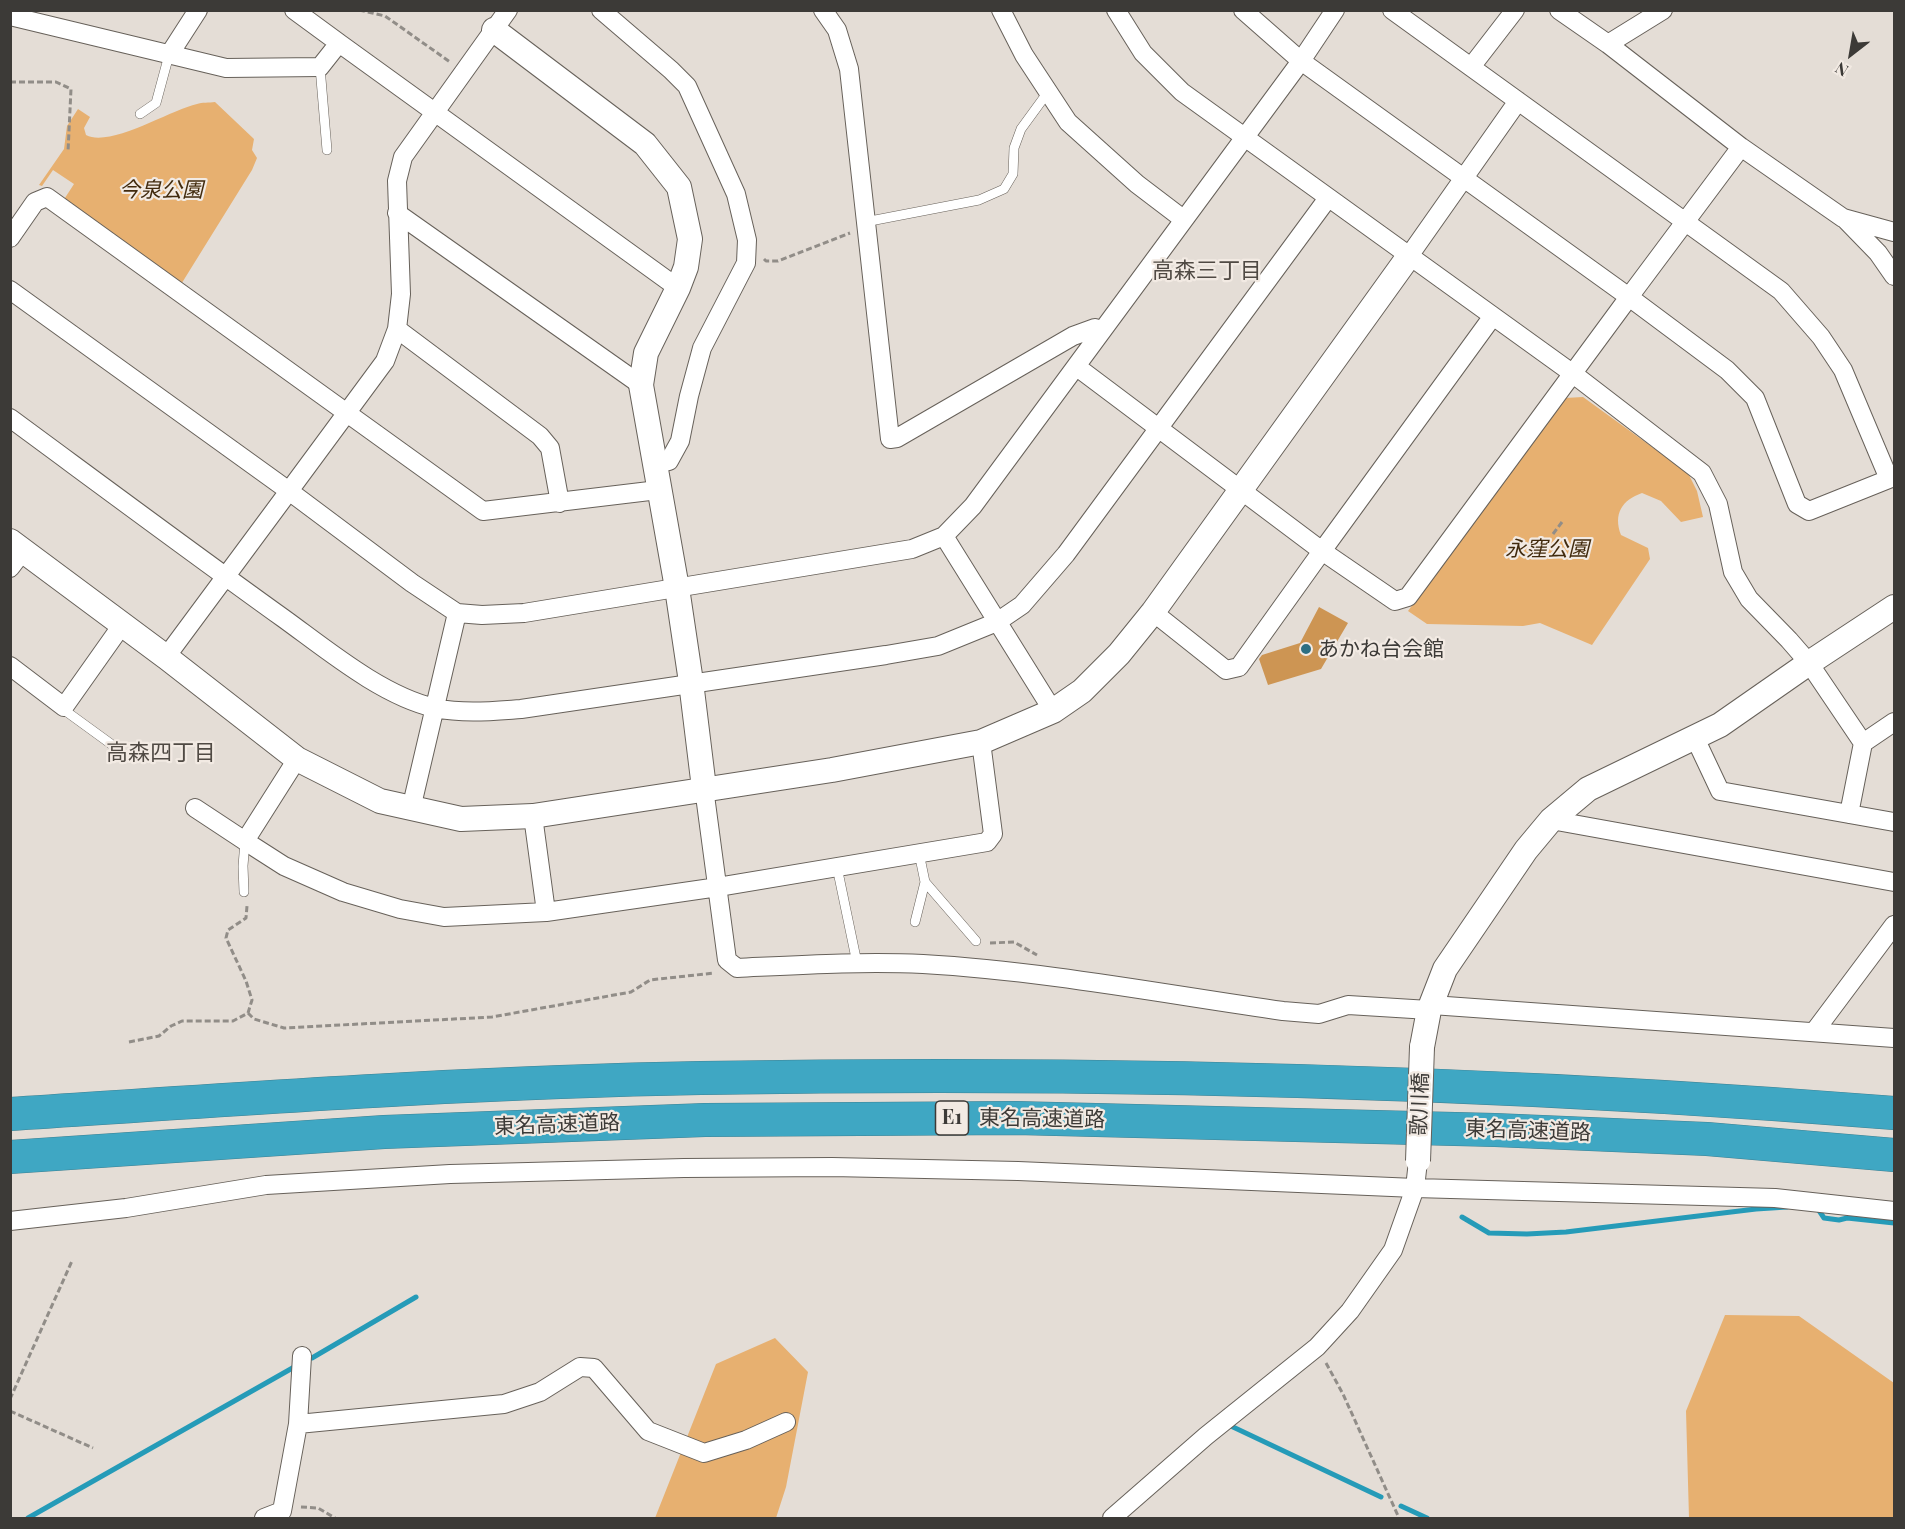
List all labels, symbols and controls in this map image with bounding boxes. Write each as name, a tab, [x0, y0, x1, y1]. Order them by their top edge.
north arrow	[1821, 24, 1881, 84]
text: N	[1831, 58, 1852, 82]
park label: 今泉公園	[119, 177, 203, 203]
district label: 高森三丁目	[1152, 258, 1262, 284]
park label: 永窪公園	[1505, 536, 1589, 562]
place label: あかね台会館	[1318, 636, 1444, 662]
marker: あかね台会館	[1299, 642, 1313, 656]
district label: 高森四丁目	[106, 740, 216, 766]
street label: 歌川橋	[1406, 1072, 1434, 1136]
road number: E1	[936, 1101, 968, 1135]
street label: 東名高速道路	[979, 1105, 1105, 1133]
street label: 東名高速道路	[494, 1110, 620, 1140]
street label: 東名高速道路	[1465, 1116, 1591, 1146]

